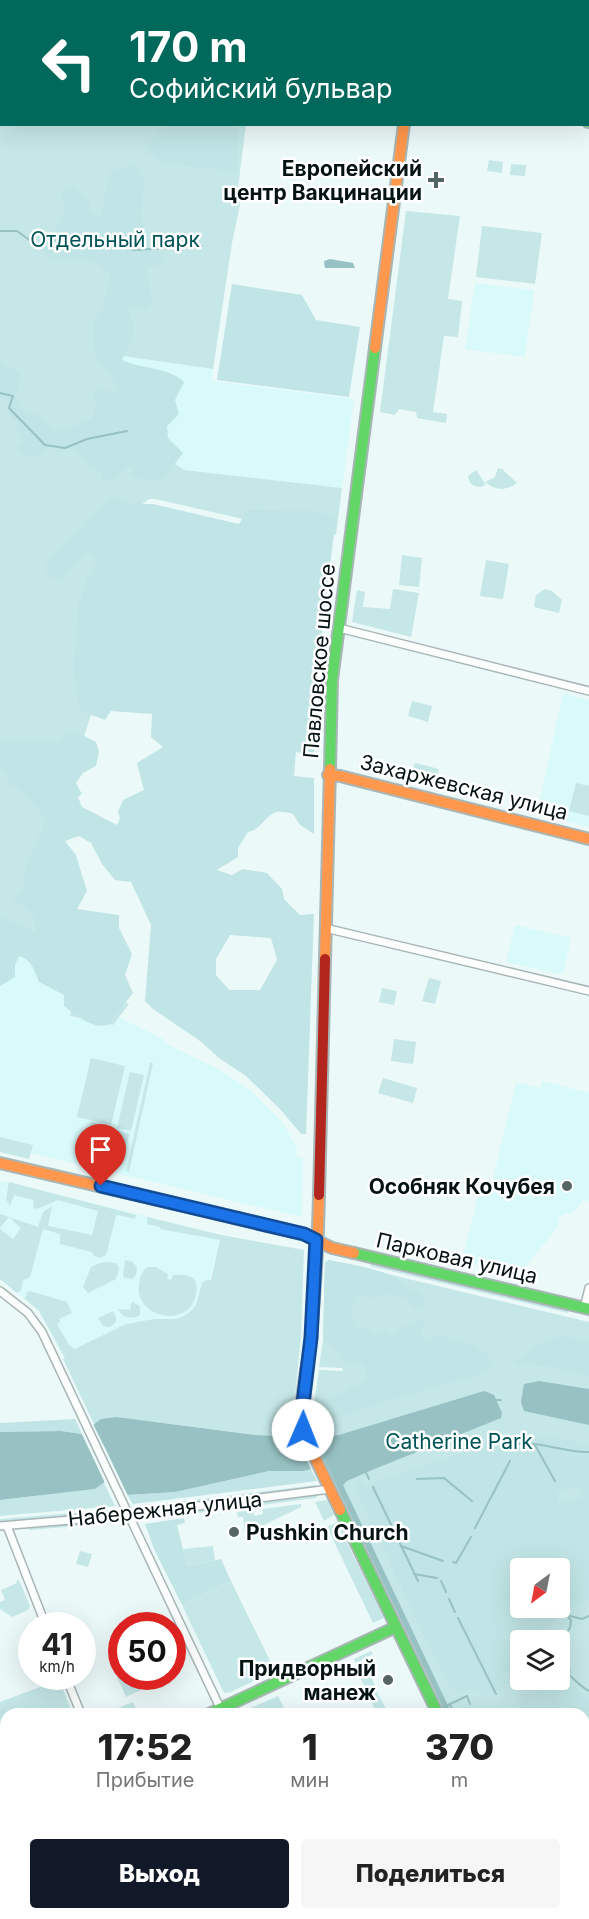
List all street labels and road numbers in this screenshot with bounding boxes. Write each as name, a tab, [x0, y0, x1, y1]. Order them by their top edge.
street label: Павловское шоссе	[298, 563, 340, 759]
street label: Захаржевская улица	[357, 749, 571, 825]
street label: Парковая улица	[374, 1227, 540, 1289]
street label: Набережная улица	[67, 1486, 263, 1532]

